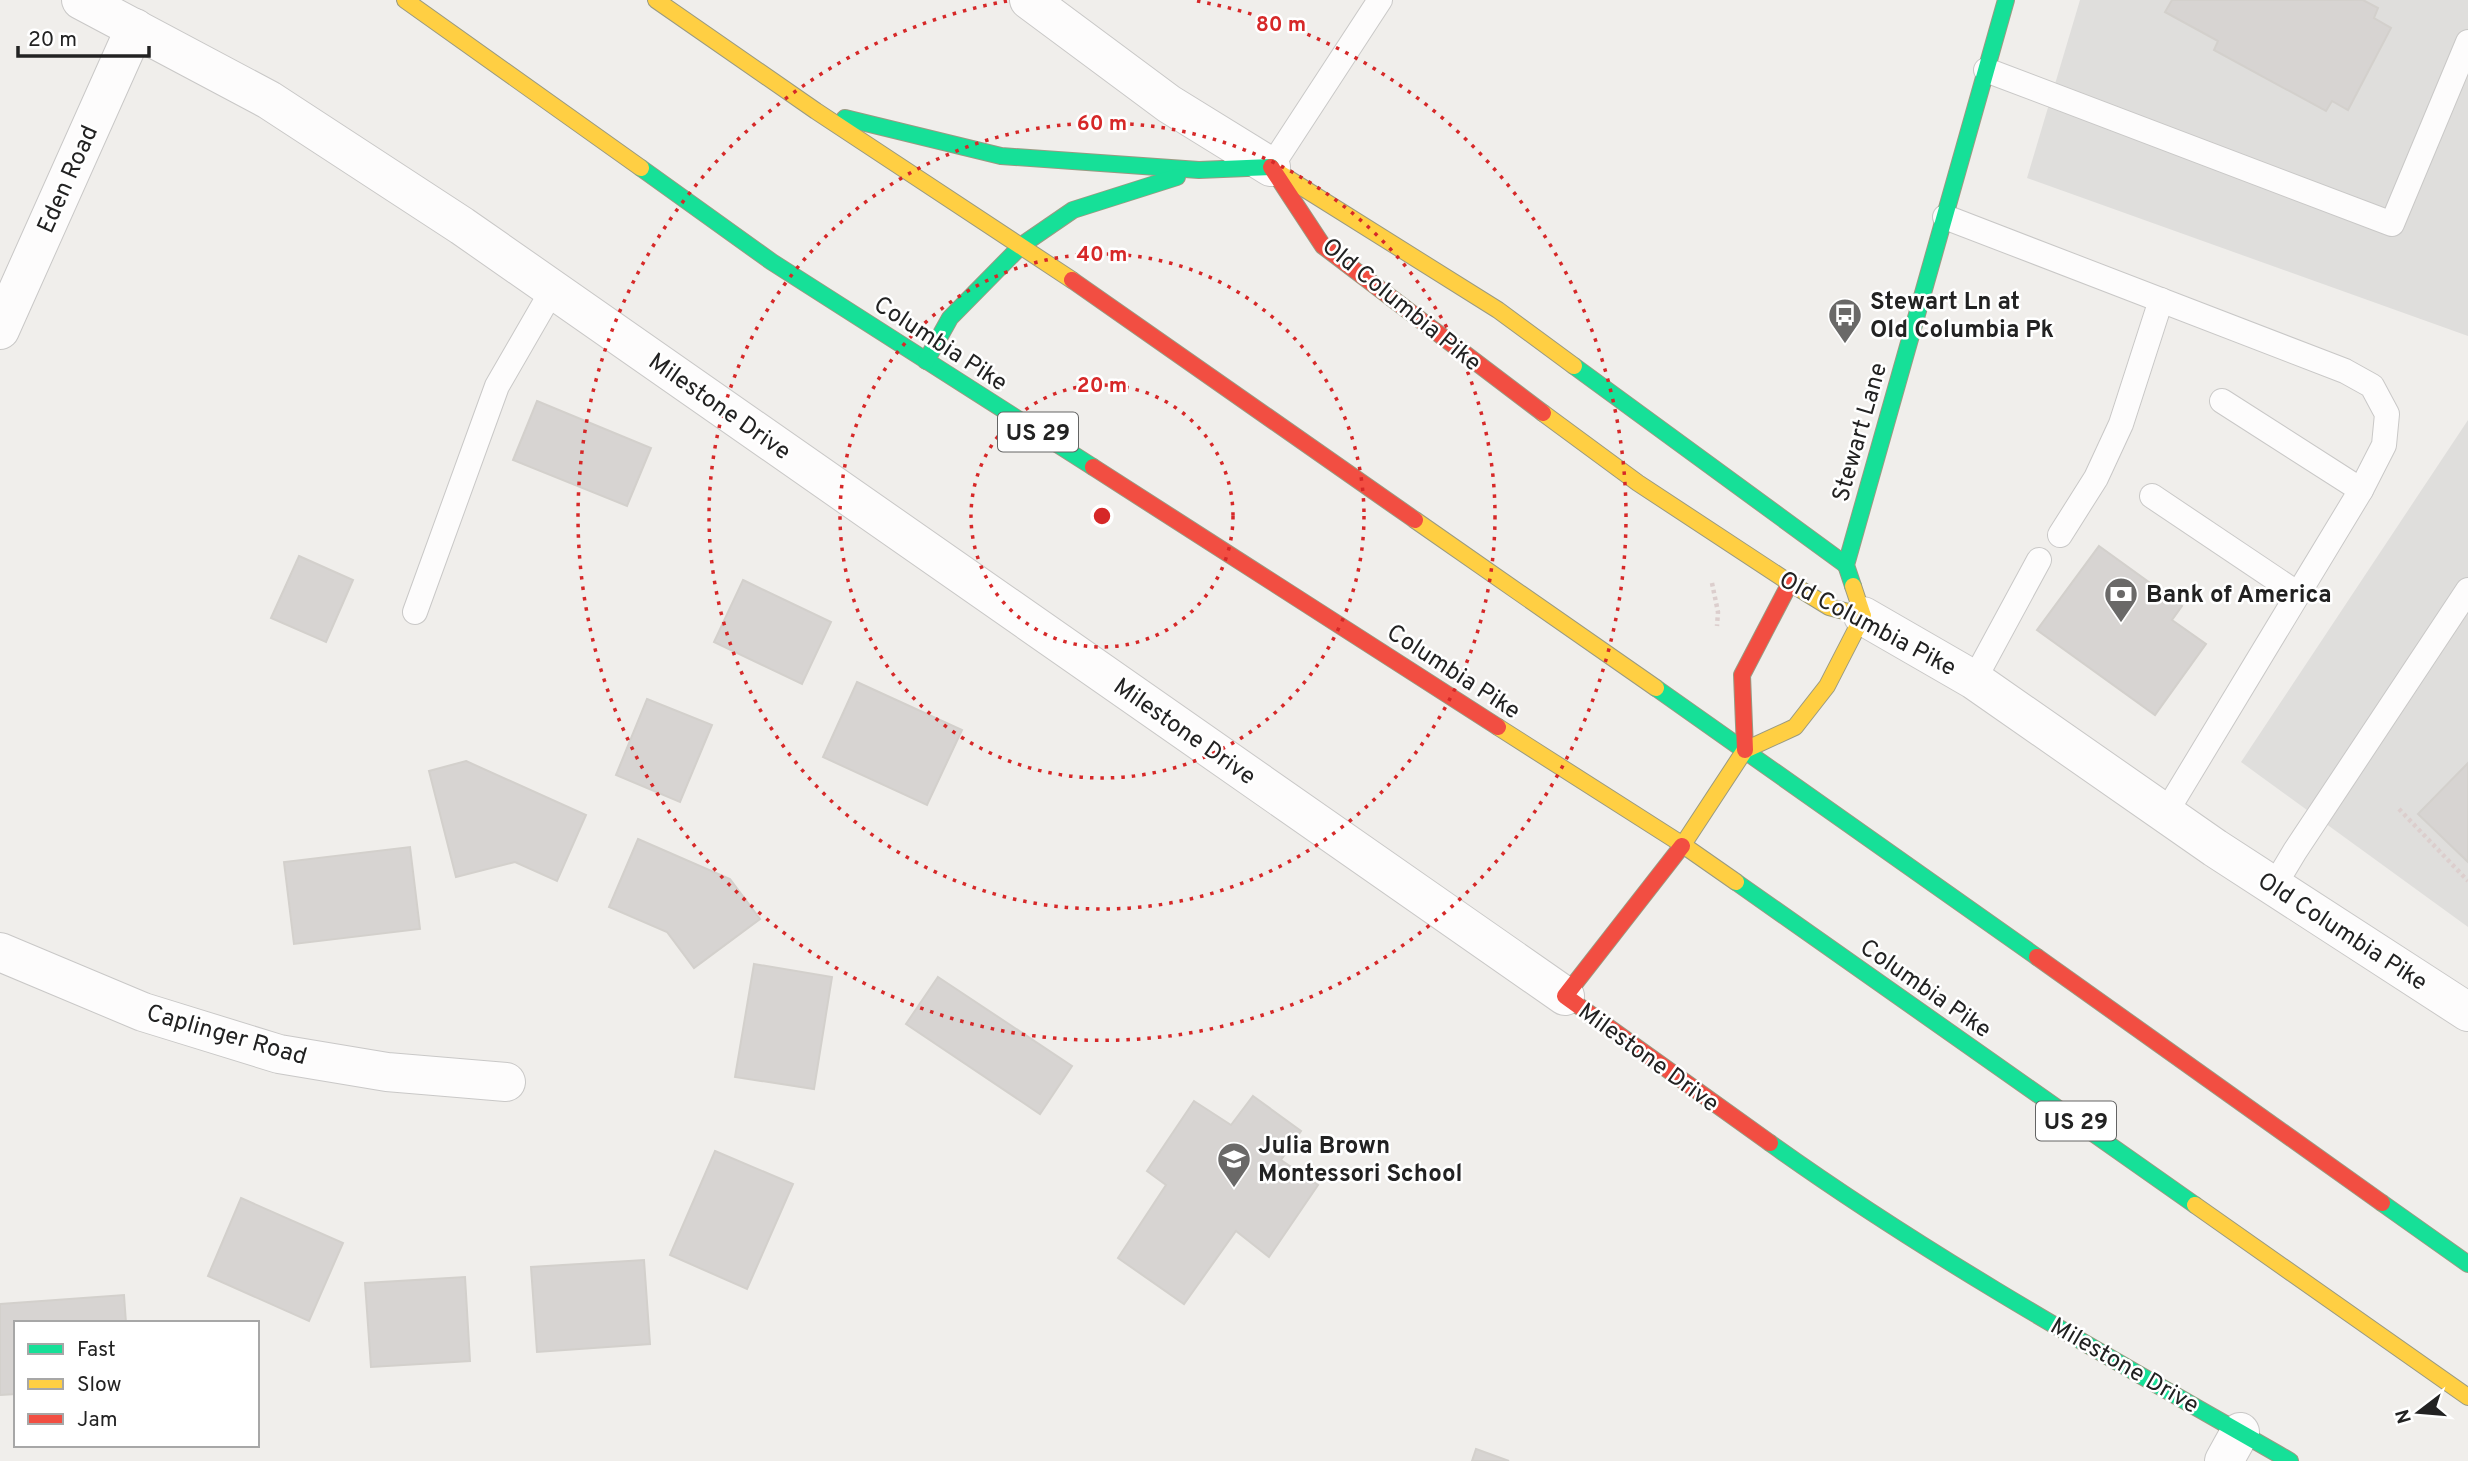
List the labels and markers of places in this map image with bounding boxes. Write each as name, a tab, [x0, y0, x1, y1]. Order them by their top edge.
place label: Stewart Ln at Old Columbia Pk	[1870, 288, 2054, 346]
bus stop icon: Stewart Ln at Old Columbia Pk	[1826, 296, 1864, 345]
centre of rings	[1090, 504, 1114, 528]
bank icon: Bank of America	[2102, 575, 2140, 624]
place label: Bank of America	[2146, 581, 2332, 611]
place label: Julia Brown Montessori School	[1258, 1132, 1462, 1190]
school or university icon: Julia Brown Montessori School	[1215, 1140, 1253, 1189]

